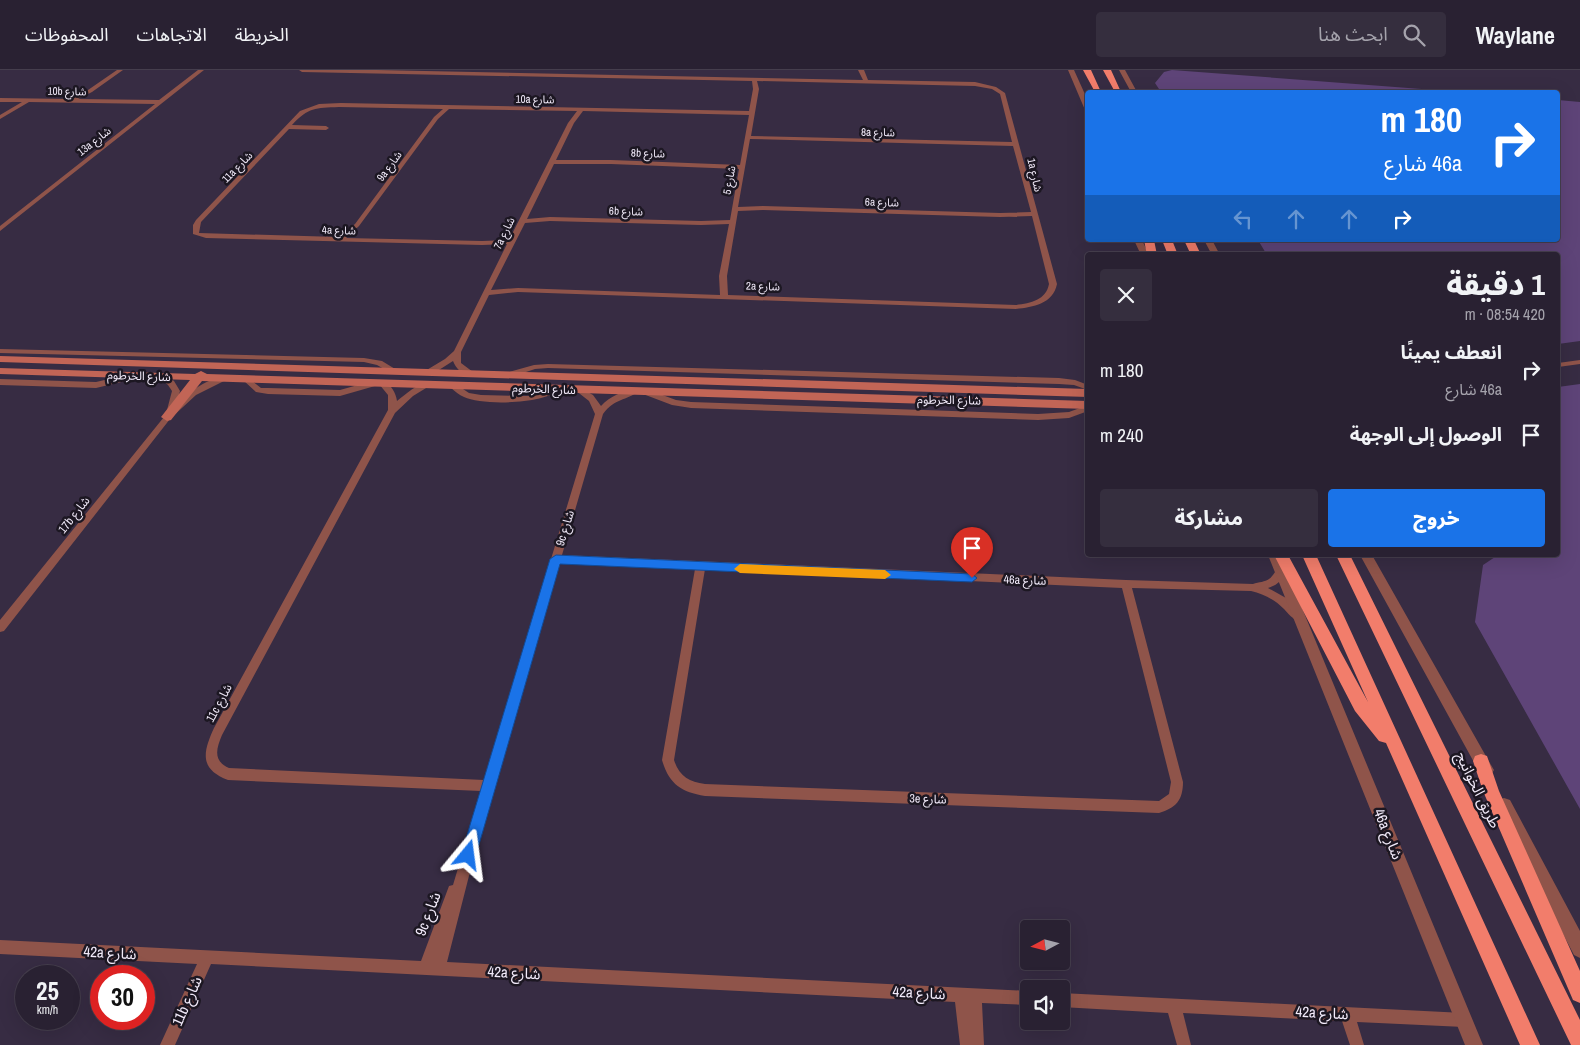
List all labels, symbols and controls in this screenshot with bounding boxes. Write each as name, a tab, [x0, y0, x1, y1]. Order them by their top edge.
search box	[1096, 12, 1446, 57]
text: Waylane	[1476, 19, 1555, 51]
text: ابحث هنا	[1318, 21, 1388, 47]
icon: search	[1400, 21, 1428, 49]
text: المحفوظات	[25, 22, 109, 47]
text: الاتجاهات	[137, 22, 207, 47]
text: الخريطة	[235, 22, 289, 47]
street label: 10b شارع	[47, 84, 87, 99]
street label: 10a شارع	[515, 92, 555, 107]
text: 180 m	[1381, 96, 1462, 143]
icon: right	[1480, 110, 1545, 175]
street label: 13a شارع	[74, 123, 115, 159]
street label: 8a شارع	[861, 125, 895, 140]
street label: 8b شارع	[631, 145, 666, 162]
street label: 11a شارع	[219, 148, 256, 186]
street label: 9a شارع	[373, 148, 406, 184]
text: 46a شارع	[1384, 148, 1462, 178]
street label: 1a شارع	[1023, 157, 1046, 194]
street label: شارع 5	[720, 164, 739, 196]
street label: 6a شارع	[865, 194, 900, 211]
street label: 6b شارع	[609, 203, 644, 220]
icon: left	[1229, 205, 1257, 233]
icon: ahead	[1282, 205, 1310, 233]
icon: ahead	[1335, 205, 1363, 233]
icon: right	[1388, 205, 1416, 233]
street label: 7a شارع	[490, 214, 519, 252]
street label: 4a شارع	[322, 222, 357, 239]
text: 1 دقيقة	[1446, 264, 1545, 304]
button: close	[1100, 269, 1152, 321]
street label: 2a شارع	[746, 278, 781, 295]
text: 420 m · 08:54	[1465, 303, 1545, 325]
text: انعطف يمينًا	[1401, 339, 1502, 365]
icon: right	[1517, 356, 1545, 384]
text: 180 m	[1100, 357, 1143, 383]
street label: شارع الخرطوم	[107, 367, 171, 386]
text: 46a شارع	[1445, 378, 1502, 400]
street label: شارع الخرطوم	[512, 380, 576, 399]
street label: شارع الخرطوم	[917, 391, 981, 410]
text: الوصول إلى الوجهة	[1350, 421, 1502, 447]
icon: arrive	[1517, 421, 1545, 449]
text: 240 m	[1100, 422, 1143, 448]
button: مشاركة	[1100, 489, 1318, 547]
button: خروج	[1328, 489, 1545, 547]
street label: 17b شارع	[55, 493, 94, 537]
street label: 9c شارع	[552, 508, 579, 548]
pin	[951, 527, 993, 578]
icon: arrive	[958, 534, 986, 562]
street label: 46a شارع	[1003, 571, 1047, 590]
street label: 11c شارع	[202, 681, 237, 725]
street label: طريق الخوانيج	[1449, 748, 1506, 832]
street label: 3e شارع	[909, 790, 947, 809]
street label: 46a شارع	[1367, 805, 1408, 863]
position arrow	[441, 828, 493, 880]
street label: 9c شارع	[410, 889, 447, 940]
north arrow	[1020, 920, 1070, 970]
map controls	[1020, 920, 1070, 1030]
street label: 42a شارع	[83, 941, 137, 966]
street label: 42a شارع	[487, 961, 541, 986]
speed limit sign: 30	[90, 965, 155, 1030]
street label: 11b شارع	[166, 972, 209, 1030]
text: 25	[36, 974, 59, 1008]
button: sound	[1020, 980, 1070, 1030]
street label: 42a شارع	[892, 981, 946, 1006]
street label: 42a شارع	[1295, 1001, 1349, 1026]
text: km/h	[37, 1002, 58, 1018]

